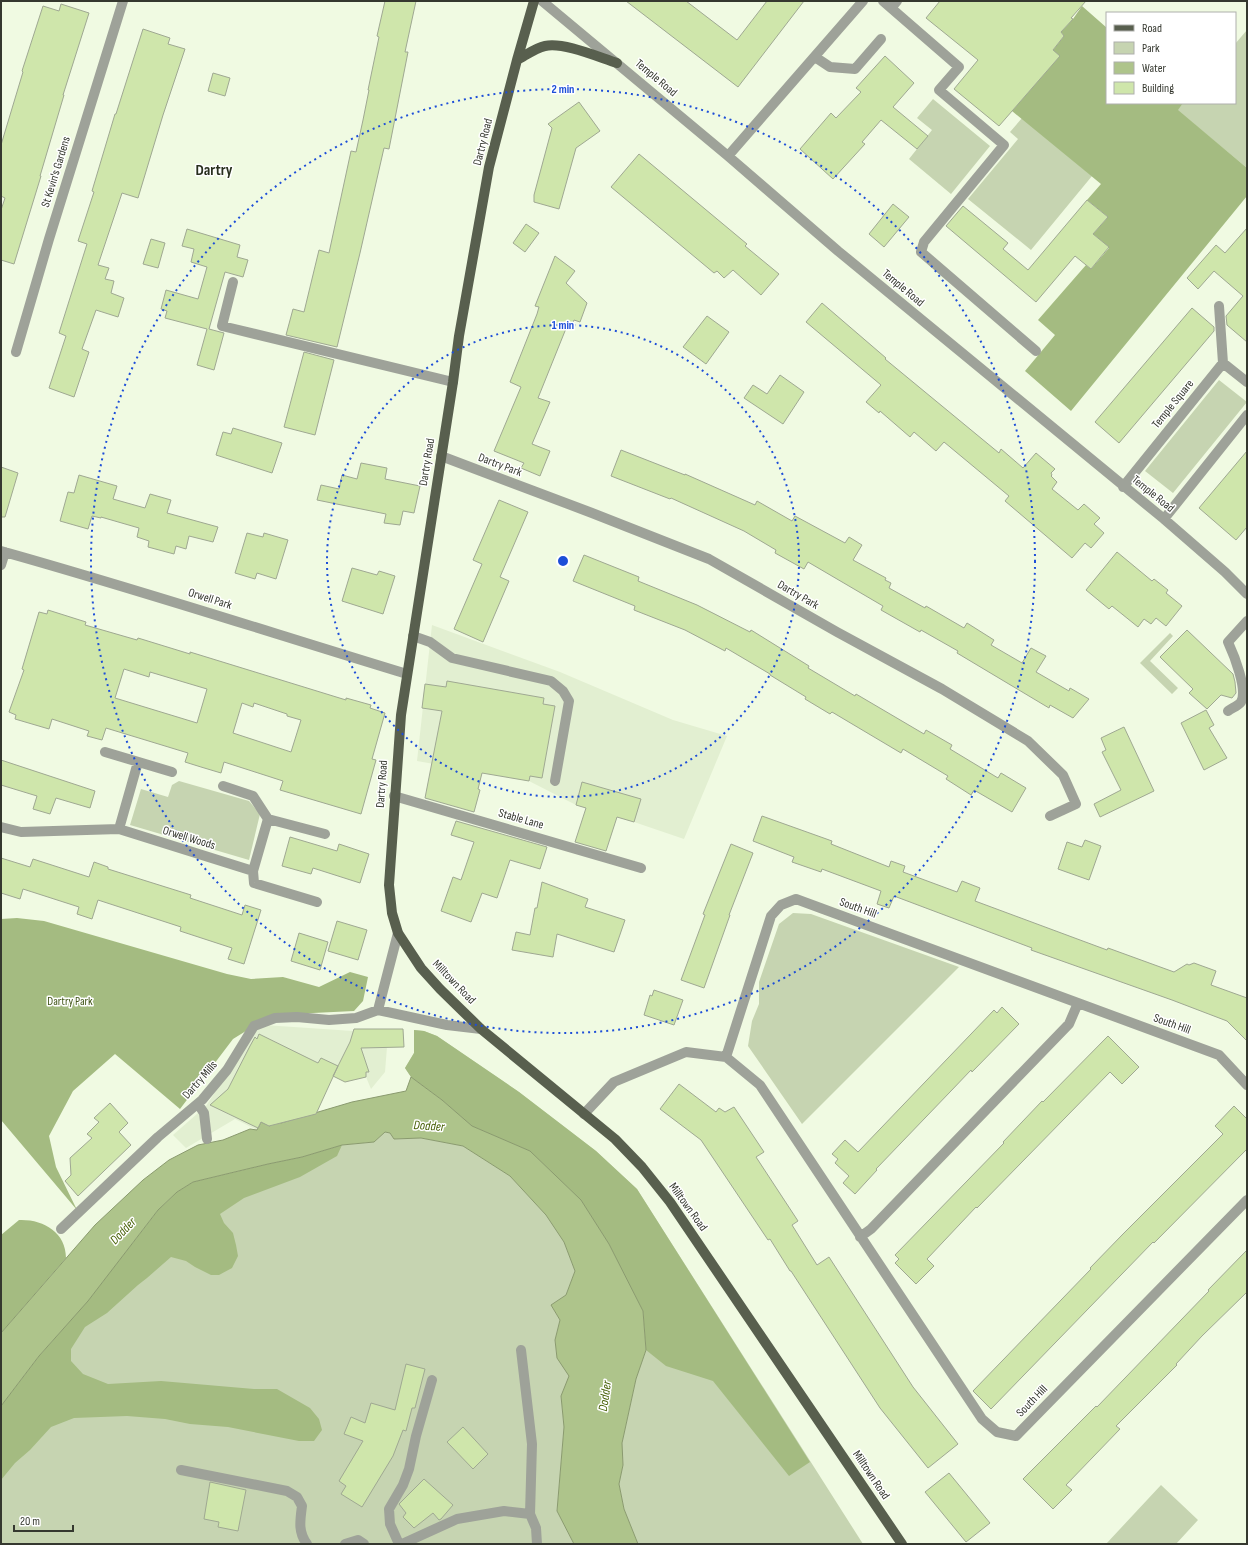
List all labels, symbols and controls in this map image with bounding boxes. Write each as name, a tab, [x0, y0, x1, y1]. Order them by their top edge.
legend	[1106, 12, 1236, 104]
text: Road	[1142, 21, 1162, 36]
text: Park	[1142, 41, 1160, 56]
street label: Temple Road	[632, 56, 680, 100]
text: Water	[1142, 61, 1166, 76]
text: Building	[1142, 81, 1174, 96]
text: 2 min	[552, 82, 574, 97]
street label: Dartry Road	[470, 117, 496, 167]
street label: St Kevin's Gardens	[38, 135, 74, 209]
district label: Dartry	[195, 161, 233, 180]
street label: Temple Road	[879, 266, 927, 310]
text: 1 min	[552, 318, 574, 333]
street label: Temple Square	[1149, 376, 1197, 431]
street label: Dartry Road	[416, 437, 438, 487]
street label: Dartry Park	[476, 450, 524, 480]
street label: Temple Road	[1129, 472, 1177, 516]
centre of rings	[556, 554, 570, 568]
street label: Dartry Park	[775, 577, 822, 613]
street label: Orwell Park	[186, 585, 234, 613]
street label: Dartry Road	[373, 760, 391, 808]
street label: Stable Lane	[497, 805, 545, 833]
street label: Orwell Woods	[161, 823, 217, 853]
street label: South Hill	[837, 894, 879, 922]
street label: Milltown Road	[429, 957, 479, 1007]
park label: Dartry Park	[47, 994, 93, 1009]
street label: South Hill	[1151, 1010, 1193, 1038]
street label: Dartry Mills	[179, 1058, 221, 1102]
water label: Dodder	[413, 1117, 446, 1135]
street label: Milltown Road	[665, 1180, 711, 1234]
water label: Dodder	[107, 1213, 140, 1248]
water label: Dodder	[595, 1378, 615, 1412]
street label: South Hill	[1013, 1382, 1051, 1420]
street label: Milltown Road	[849, 1448, 893, 1502]
scale bar	[14, 1507, 73, 1533]
text: 20 m	[20, 1514, 40, 1529]

